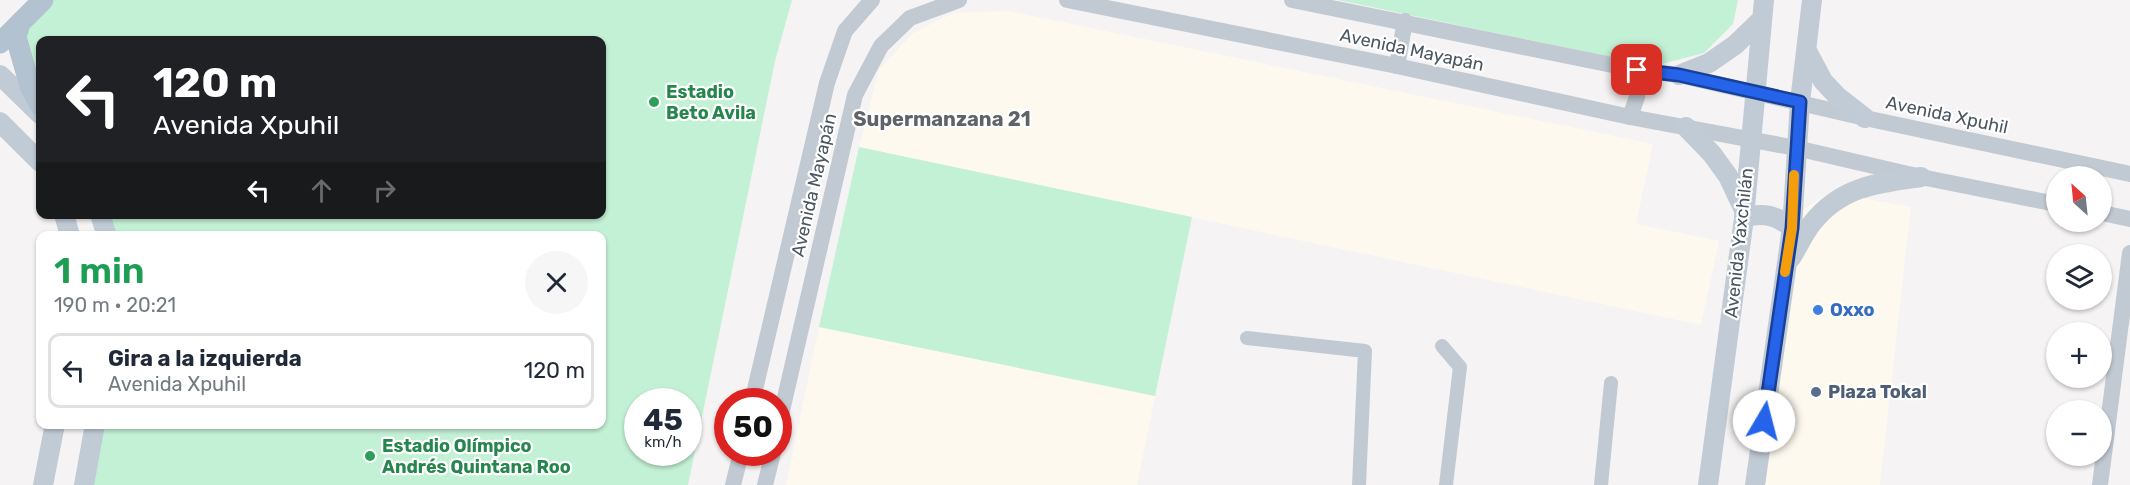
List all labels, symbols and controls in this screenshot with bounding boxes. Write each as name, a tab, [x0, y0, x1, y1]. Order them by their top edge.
street label: Avenida Mayapán	[1338, 24, 1486, 76]
pin	[1611, 44, 1662, 95]
icon: arrive	[1620, 53, 1653, 86]
text: 120 m	[153, 58, 277, 108]
icon: left	[54, 60, 132, 138]
place label: Estadio Beto Avila	[666, 81, 756, 124]
street label: Avenida Xpuhil	[1884, 91, 2010, 139]
marker: Estadio Beto Avila	[647, 95, 661, 109]
district label: Supermanzana 21	[853, 107, 1031, 131]
text: Avenida Xpuhil	[153, 109, 339, 141]
street label: Avenida Mayapán	[787, 111, 841, 259]
north arrow	[2046, 166, 2112, 232]
map controls	[2046, 166, 2112, 466]
street label: Avenida Yaxchilán	[1720, 167, 1758, 319]
icon: left	[242, 174, 275, 207]
icon: ahead	[305, 174, 338, 207]
icon: right	[368, 174, 401, 207]
button: layers	[2046, 244, 2112, 310]
text: 1 min	[54, 249, 145, 292]
button: close	[525, 251, 588, 314]
text: 190 m · 20:21	[54, 293, 176, 317]
place label: Oxxo	[1830, 299, 1875, 321]
marker: Oxxo	[1811, 303, 1825, 317]
button: +	[2046, 322, 2112, 388]
text: Gira a la izquierda	[108, 345, 302, 372]
icon: left	[57, 354, 90, 387]
text: 120 m	[524, 357, 585, 384]
text: Avenida Xpuhil	[108, 372, 246, 396]
place label: Plaza Tokal	[1828, 381, 1927, 403]
marker: Plaza Tokal	[1809, 385, 1823, 399]
speed limit sign: 50	[714, 388, 792, 466]
position arrow	[1732, 389, 1796, 453]
button: −	[2046, 400, 2112, 466]
text: 45	[643, 402, 683, 438]
text: km/h	[644, 433, 682, 451]
place label: Estadio Olímpico Andrés Quintana Roo	[382, 435, 571, 478]
marker: Estadio Olímpico Andrés Quintana Roo	[363, 449, 377, 463]

